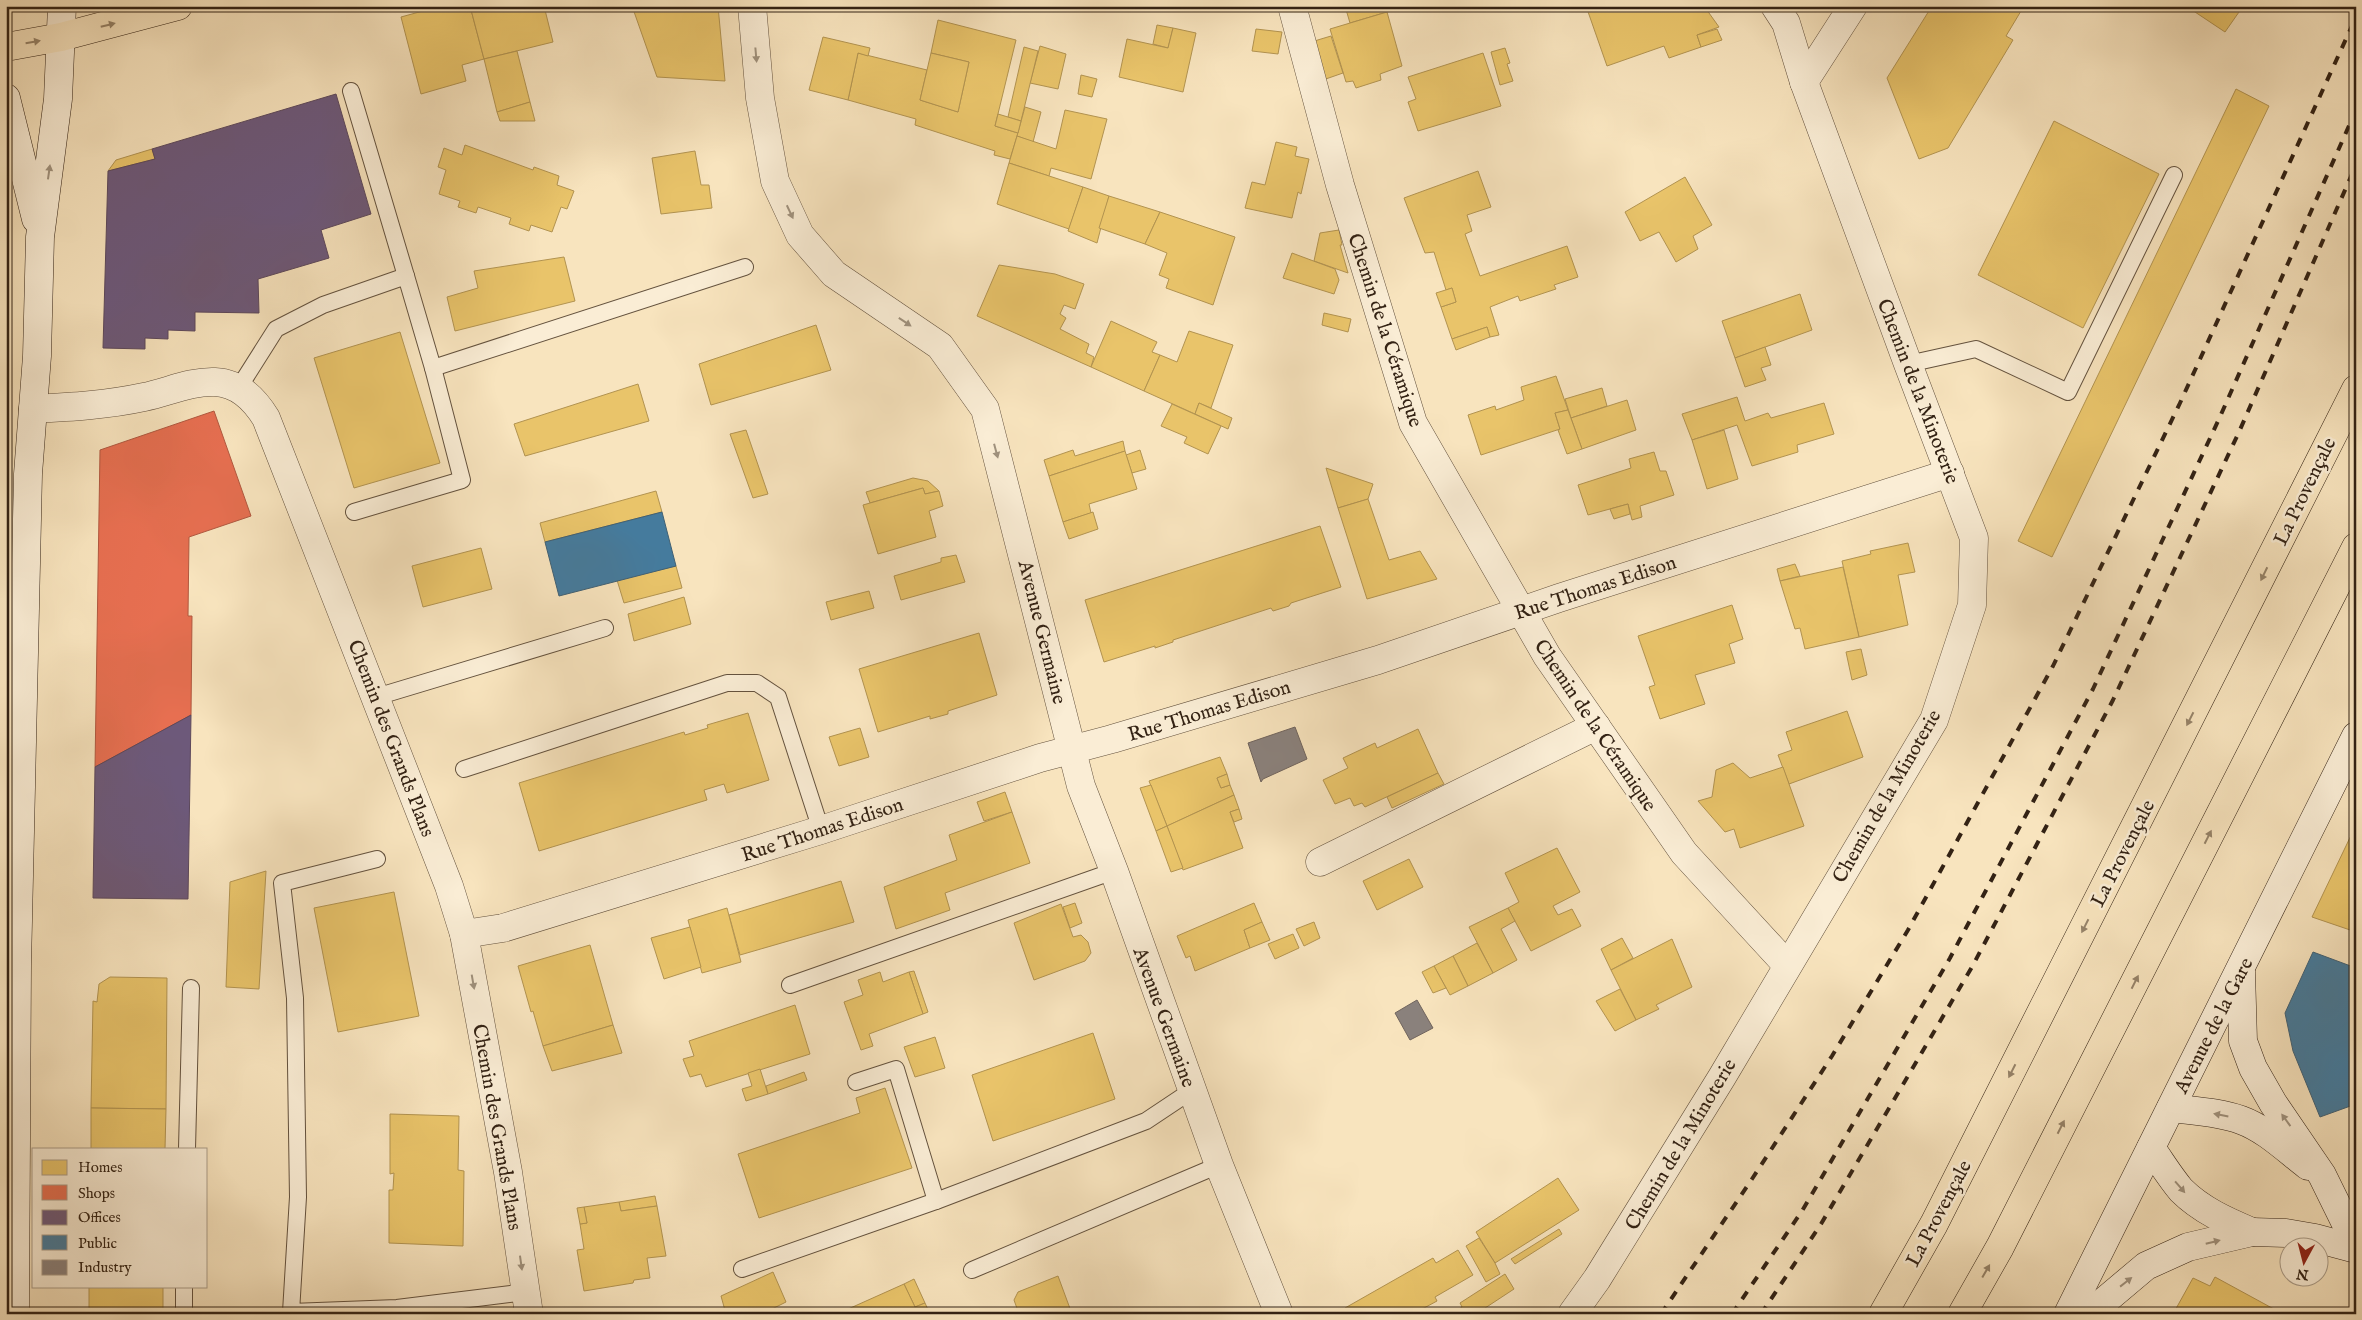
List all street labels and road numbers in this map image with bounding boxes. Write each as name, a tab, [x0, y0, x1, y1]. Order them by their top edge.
street label: Chemin de la Céramique	[1341, 230, 1428, 430]
street label: Chemin de la Minoterie	[1871, 296, 1964, 488]
street label: La Provençale	[2268, 434, 2342, 550]
street label: Rue Thomas Edison	[1511, 550, 1680, 626]
street label: Avenue Germaine	[1011, 557, 1071, 707]
street label: Chemin de la Céramique	[1528, 635, 1662, 817]
street label: Chemin des Grands Plans	[341, 636, 440, 841]
street label: Rue Thomas Edison	[1125, 675, 1294, 748]
street label: Chemin de la Minoterie	[1827, 706, 1947, 888]
street label: Rue Thomas Edison	[738, 792, 907, 868]
street label: La Provençale	[2086, 796, 2161, 912]
street label: Avenue Germaine	[1126, 943, 1201, 1091]
street label: Avenue de la Gare	[2169, 954, 2259, 1099]
street label: Chemin des Grands Plans	[466, 1022, 527, 1232]
street label: Chemin de la Minoterie	[1620, 1054, 1742, 1235]
street label: La Provençale	[1901, 1156, 1978, 1271]

